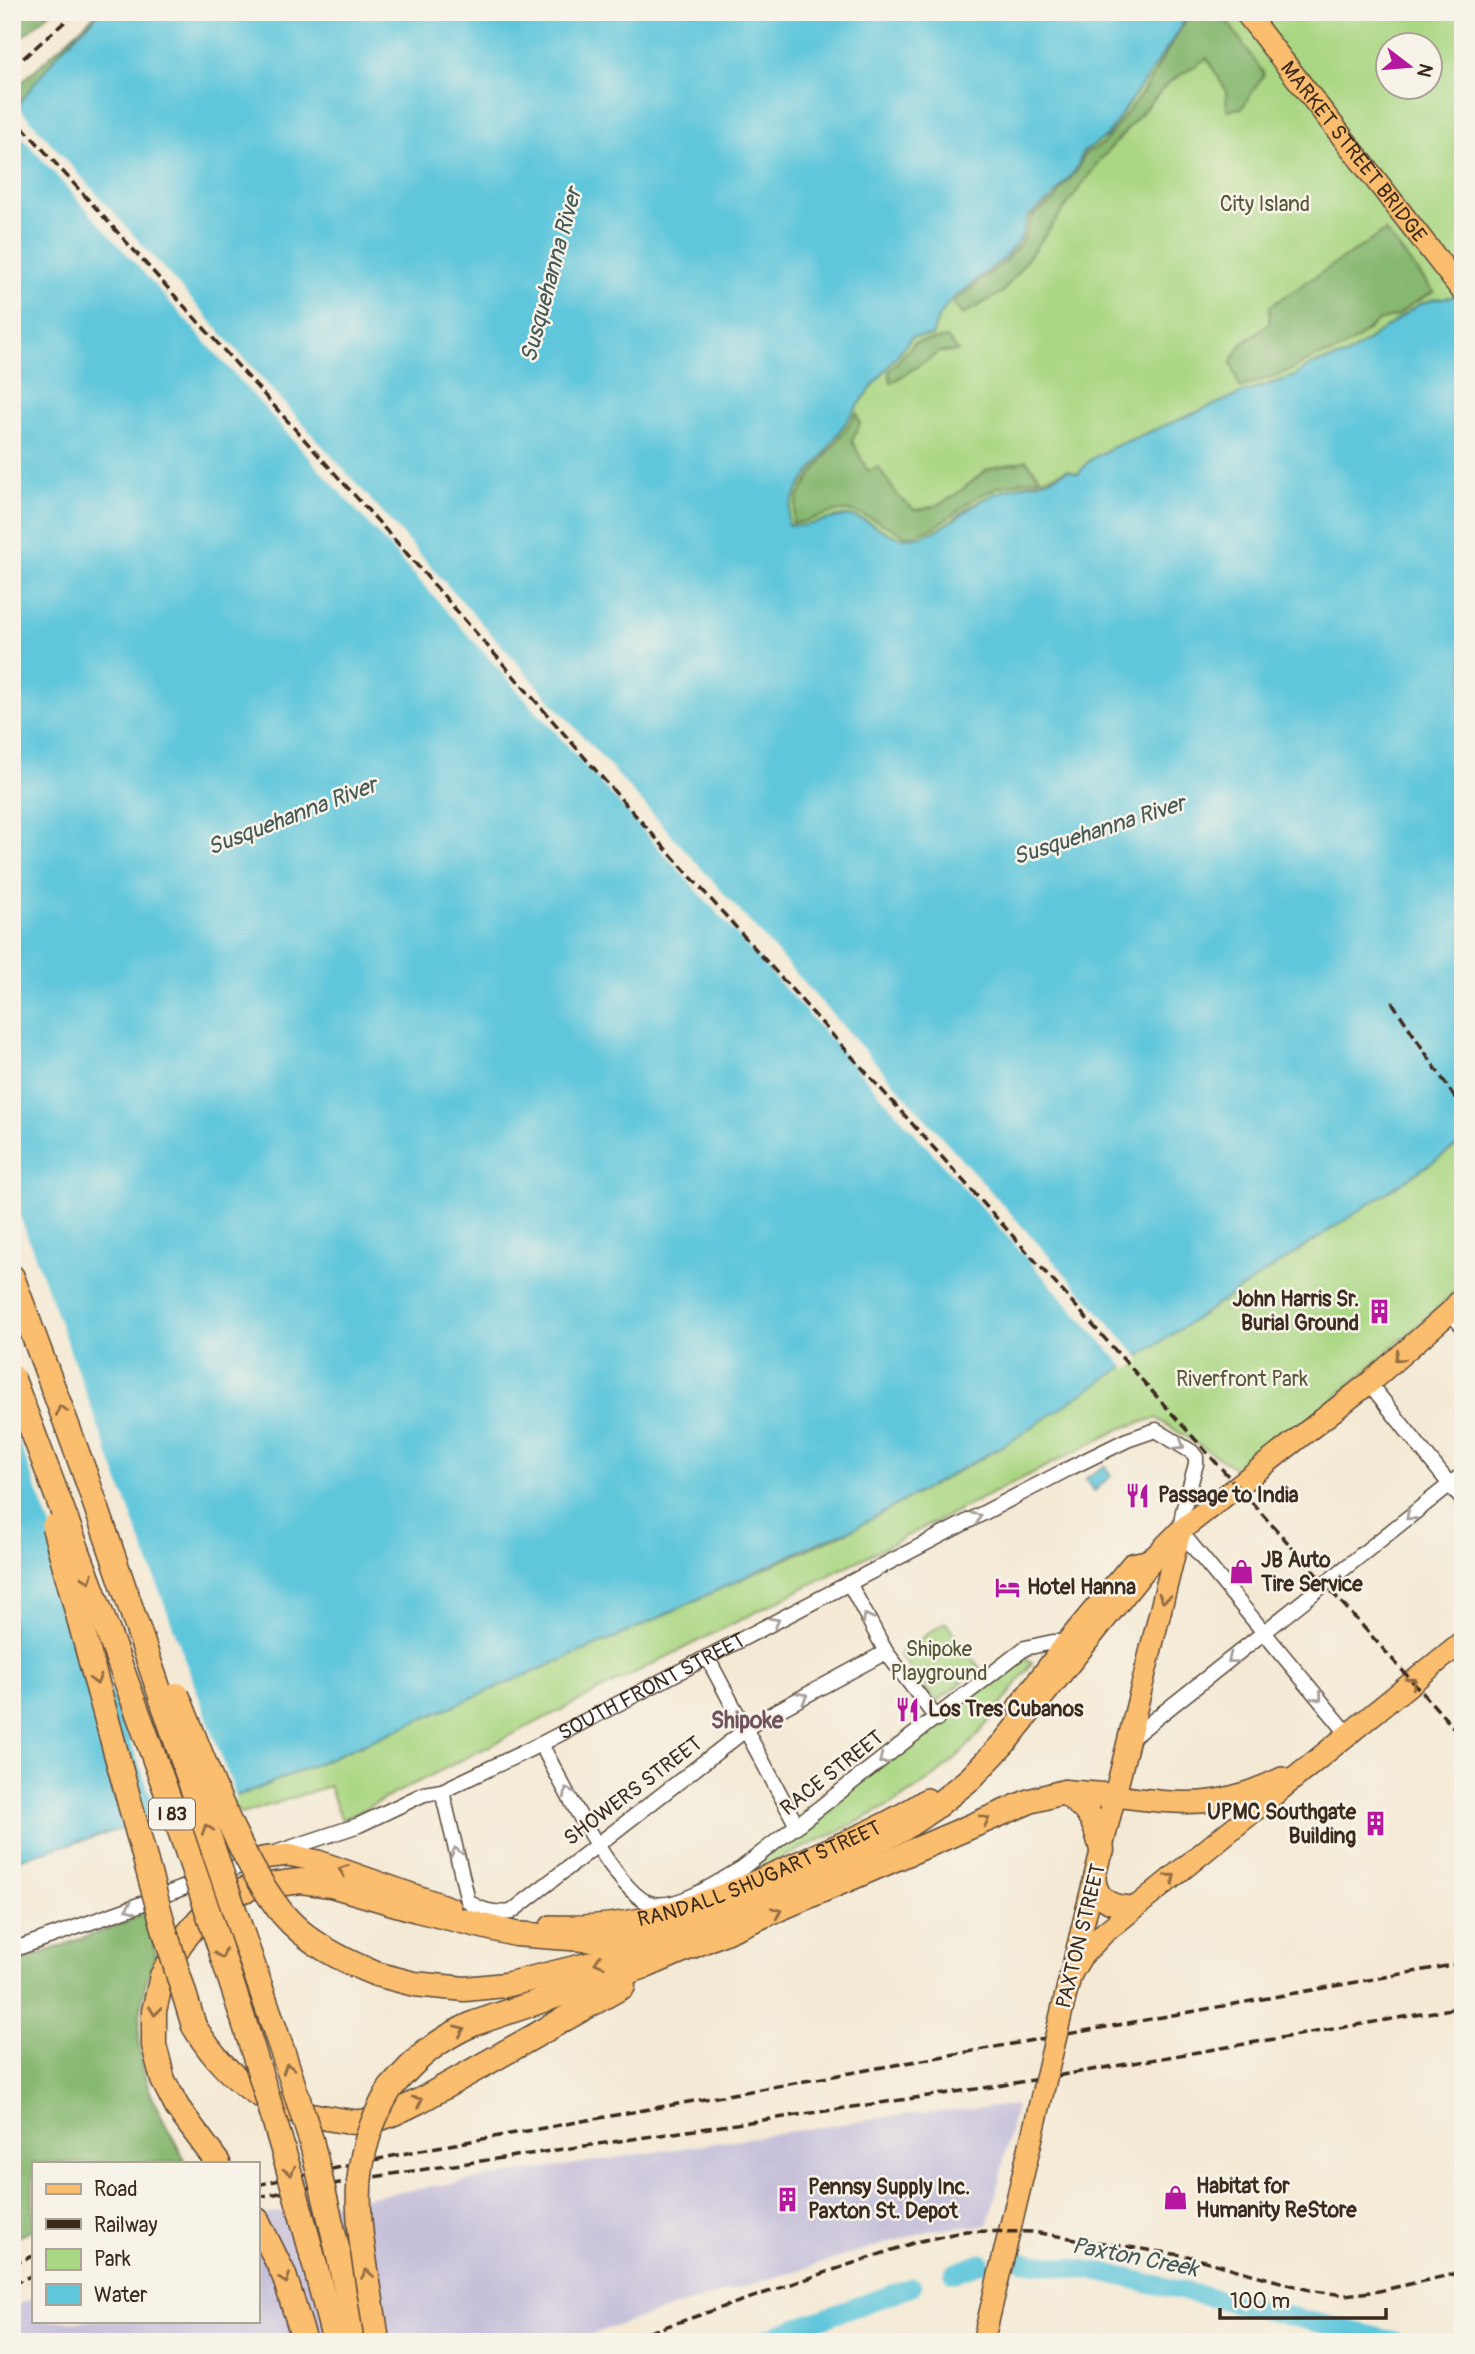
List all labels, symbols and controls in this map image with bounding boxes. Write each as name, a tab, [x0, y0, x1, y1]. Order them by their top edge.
north arrow	[1374, 32, 1444, 102]
street label: MARKET STREET BRIDGE	[1275, 55, 1433, 248]
text: N	[1411, 61, 1438, 80]
water label: Susquehanna River	[514, 182, 589, 365]
park label: City Island	[1220, 191, 1310, 218]
water label: Susquehanna River	[203, 769, 384, 862]
water label: Susquehanna River	[1009, 788, 1191, 872]
place label: John Harris Sr. Burial Ground	[1233, 1286, 1359, 1337]
building icon: John Harris Sr. Burial Ground	[1365, 1297, 1393, 1325]
one-way arrow	[1394, 1349, 1407, 1361]
park label: Riverfront Park	[1176, 1366, 1308, 1393]
one-way arrow	[56, 1405, 70, 1417]
one-way arrow	[1173, 1436, 1186, 1449]
restaurant icon: Passage to India	[1124, 1481, 1152, 1509]
place label: Passage to India	[1158, 1482, 1299, 1509]
one-way arrow	[1405, 1508, 1417, 1521]
one-way arrow	[970, 1511, 982, 1525]
place label: JB Auto Tire Service	[1260, 1547, 1363, 1598]
shop icon: JB Auto Tire Service	[1227, 1558, 1255, 1586]
one-way arrow	[80, 1572, 94, 1584]
hotel icon: Hotel Hanna	[993, 1573, 1021, 1601]
place label: Hotel Hanna	[1027, 1574, 1136, 1601]
one-way arrow	[1158, 1591, 1172, 1603]
one-way arrow	[862, 1612, 876, 1625]
one-way arrow	[768, 1616, 780, 1630]
street label: SOUTH FRONT STREET	[554, 1626, 750, 1746]
park label: Shipoke Playground	[891, 1636, 987, 1687]
one-way arrow	[1227, 1650, 1240, 1663]
one-way arrow	[88, 1673, 102, 1685]
one-way arrow	[1403, 1678, 1416, 1690]
one-way arrow	[1309, 1689, 1322, 1702]
one-way arrow	[796, 1692, 808, 1705]
restaurant icon: Los Tres Cubanos	[894, 1695, 922, 1723]
place label: Los Tres Cubanos	[928, 1696, 1084, 1723]
district label: Shipoke	[711, 1706, 784, 1735]
street label: RACE STREET	[775, 1724, 889, 1822]
street label: SHOWERS STREET	[558, 1730, 708, 1852]
one-way arrow	[878, 1752, 890, 1765]
one-way arrow	[563, 1787, 576, 1799]
road number: I 83	[149, 1798, 195, 1830]
place label: UPMC Southgate Building	[1207, 1799, 1357, 1850]
building icon: UPMC Southgate Building	[1362, 1810, 1390, 1838]
street label: RANDALL SHUGART STREET	[635, 1814, 886, 1933]
one-way arrow	[978, 1814, 990, 1828]
one-way arrow	[201, 1824, 215, 1836]
one-way arrow	[450, 1846, 465, 1858]
street label: PAXTON STREET	[1050, 1861, 1112, 2011]
one-way arrow	[337, 1864, 350, 1878]
one-way arrow	[1163, 1874, 1175, 1887]
one-way arrow	[124, 1900, 136, 1914]
one-way arrow	[770, 1906, 782, 1920]
one-way arrow	[213, 1948, 227, 1960]
one-way arrow	[593, 1954, 605, 1969]
one-way arrow	[148, 2005, 163, 2017]
one-way arrow	[453, 2024, 465, 2038]
one-way arrow	[282, 2062, 296, 2074]
one-way arrow	[411, 2096, 423, 2110]
legend	[32, 2162, 259, 2322]
one-way arrow	[282, 2165, 297, 2177]
place label: Habitat for Humanity ReStore	[1196, 2173, 1357, 2224]
place label: Pennsy Supply Inc. Paxton St. Depot	[808, 2174, 970, 2225]
text: Road	[94, 2176, 138, 2203]
shop icon: Habitat for Humanity ReStore	[1162, 2184, 1190, 2212]
building icon: Pennsy Supply Inc. Paxton St. Depot	[774, 2185, 802, 2213]
text: Railway	[94, 2212, 158, 2239]
water label: Paxton Creek	[1070, 2231, 1203, 2284]
text: Park	[94, 2246, 131, 2273]
one-way arrow	[360, 2268, 375, 2280]
one-way arrow	[277, 2273, 291, 2285]
scale bar	[1220, 2277, 1386, 2321]
text: Water	[94, 2282, 148, 2309]
text: 100 m	[1230, 2288, 1290, 2315]

